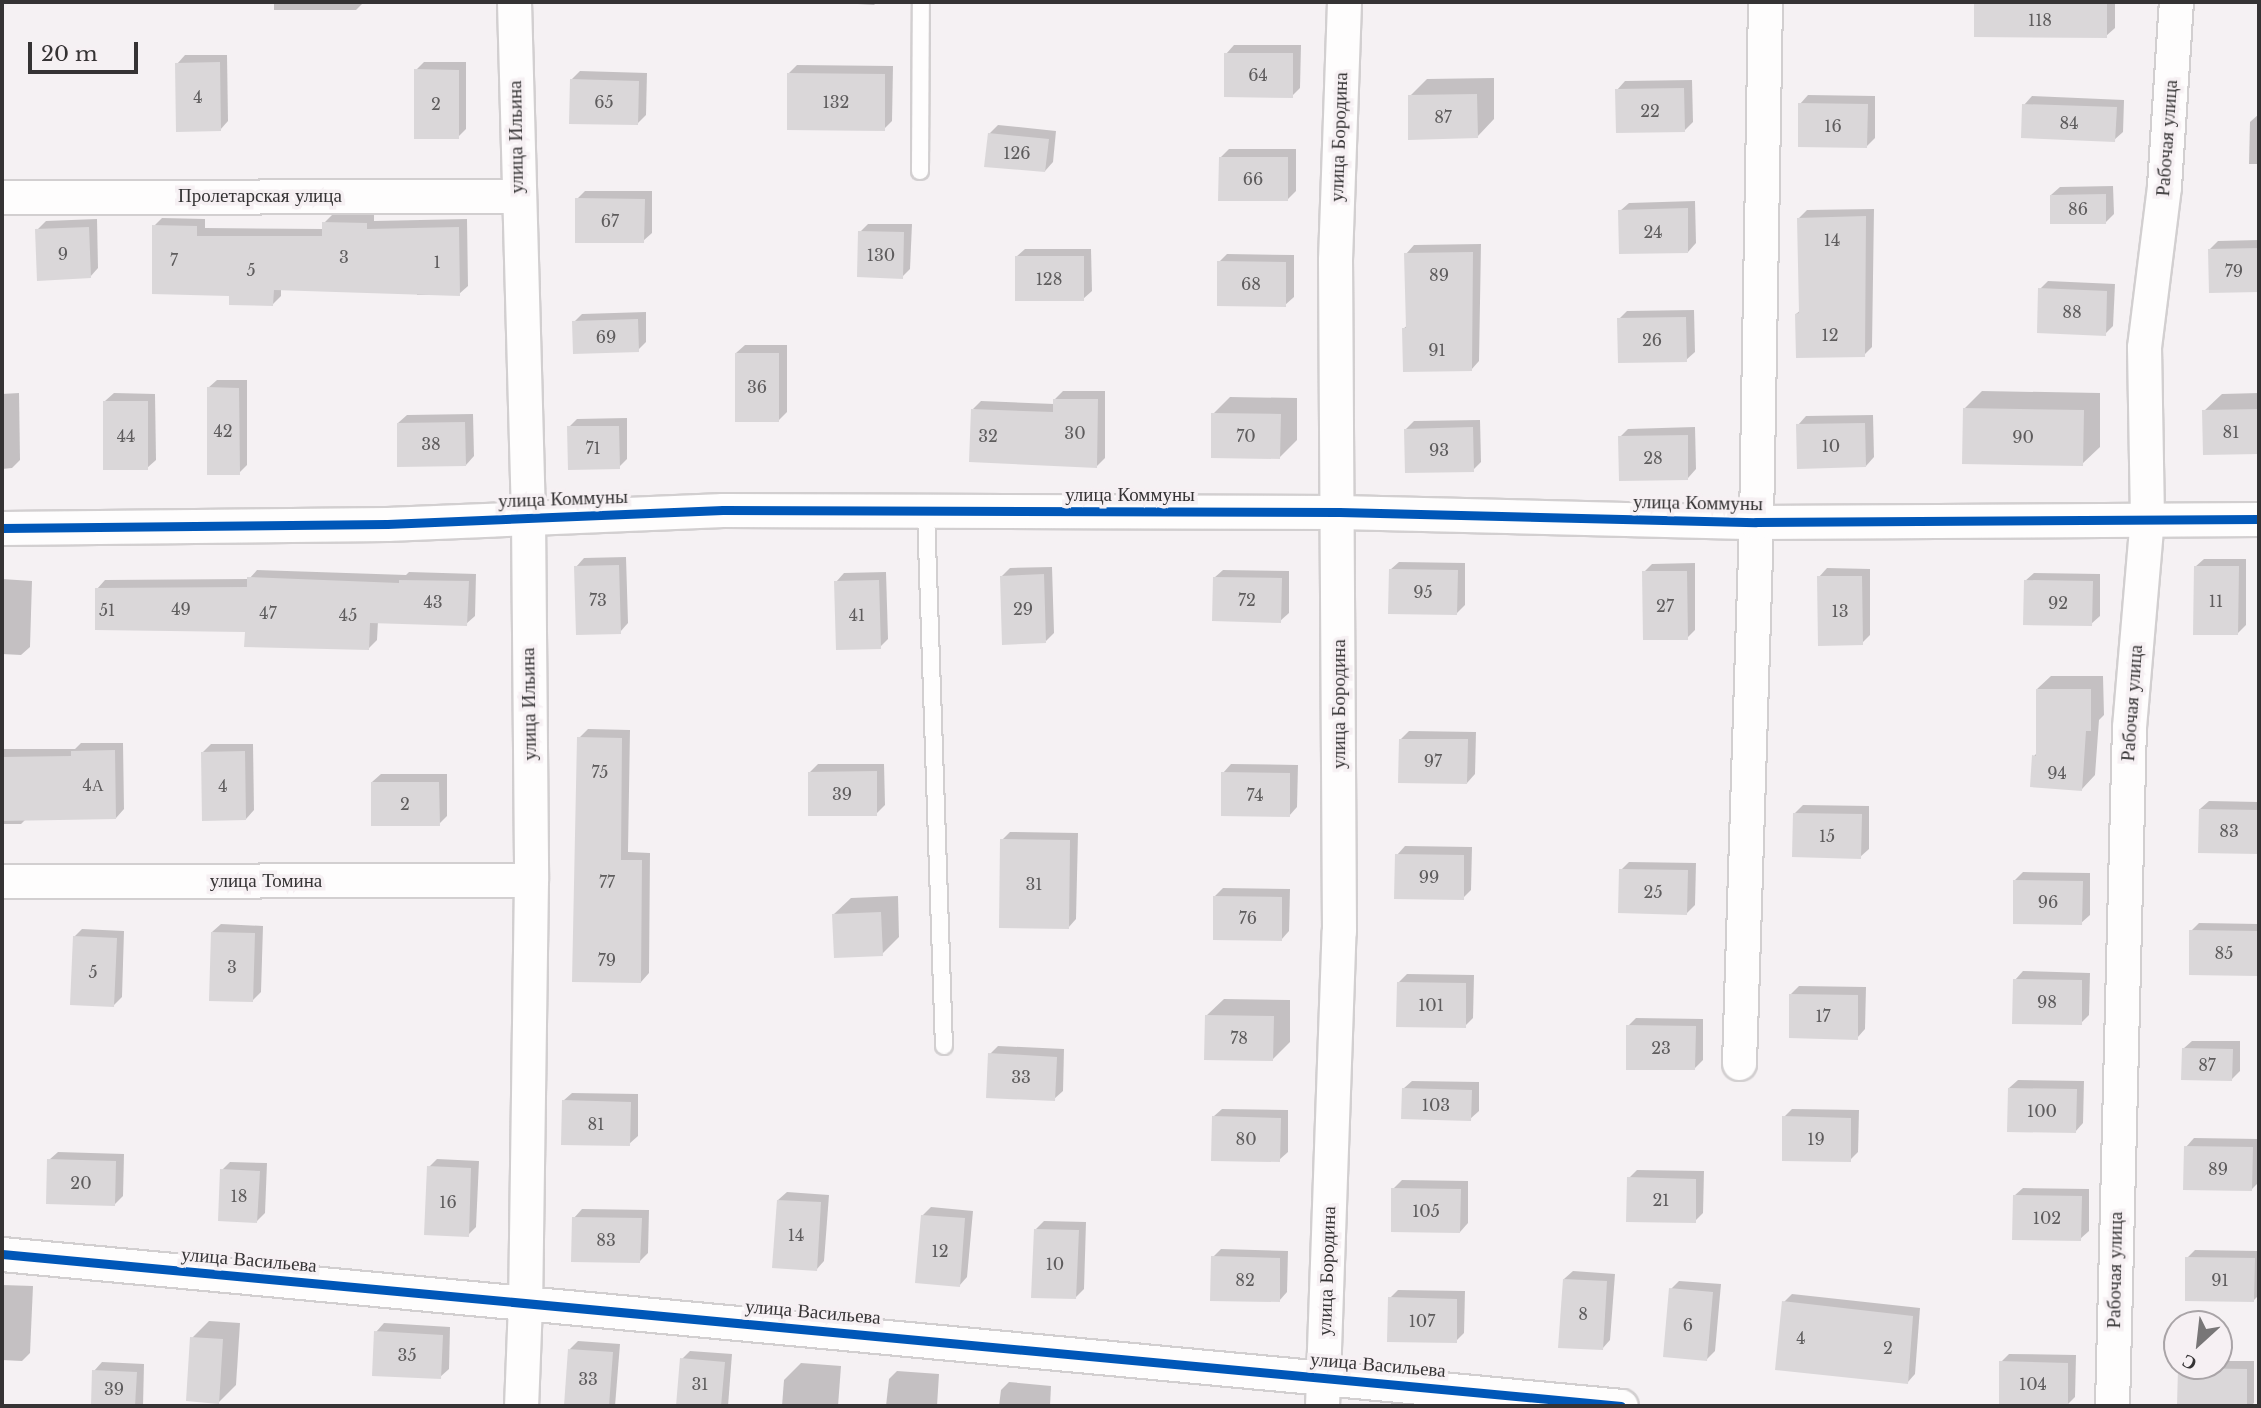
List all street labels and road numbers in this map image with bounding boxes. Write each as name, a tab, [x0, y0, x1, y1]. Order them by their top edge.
street label: улица Бородина	[1325, 72, 1353, 202]
street label: Рабочая улица	[2152, 79, 2182, 197]
street label: улица Ильина	[504, 80, 528, 194]
street label: Пролетарская улица	[178, 185, 342, 207]
street label: улица Коммуны	[1065, 484, 1195, 506]
street label: улица Коммуны	[498, 485, 628, 513]
street label: улица Коммуны	[1633, 490, 1763, 516]
street label: улица Бородина	[1328, 639, 1350, 769]
street label: Рабочая улица	[2117, 644, 2147, 762]
street label: улица Ильина	[517, 647, 541, 761]
street label: улица Томина	[210, 870, 322, 892]
street label: улица Бородина	[1313, 1206, 1341, 1336]
street label: Рабочая улица	[2103, 1211, 2127, 1329]
street label: улица Васильева	[180, 1243, 318, 1277]
street label: улица Васильева	[744, 1295, 882, 1329]
street label: улица Васильева	[1309, 1348, 1447, 1382]

